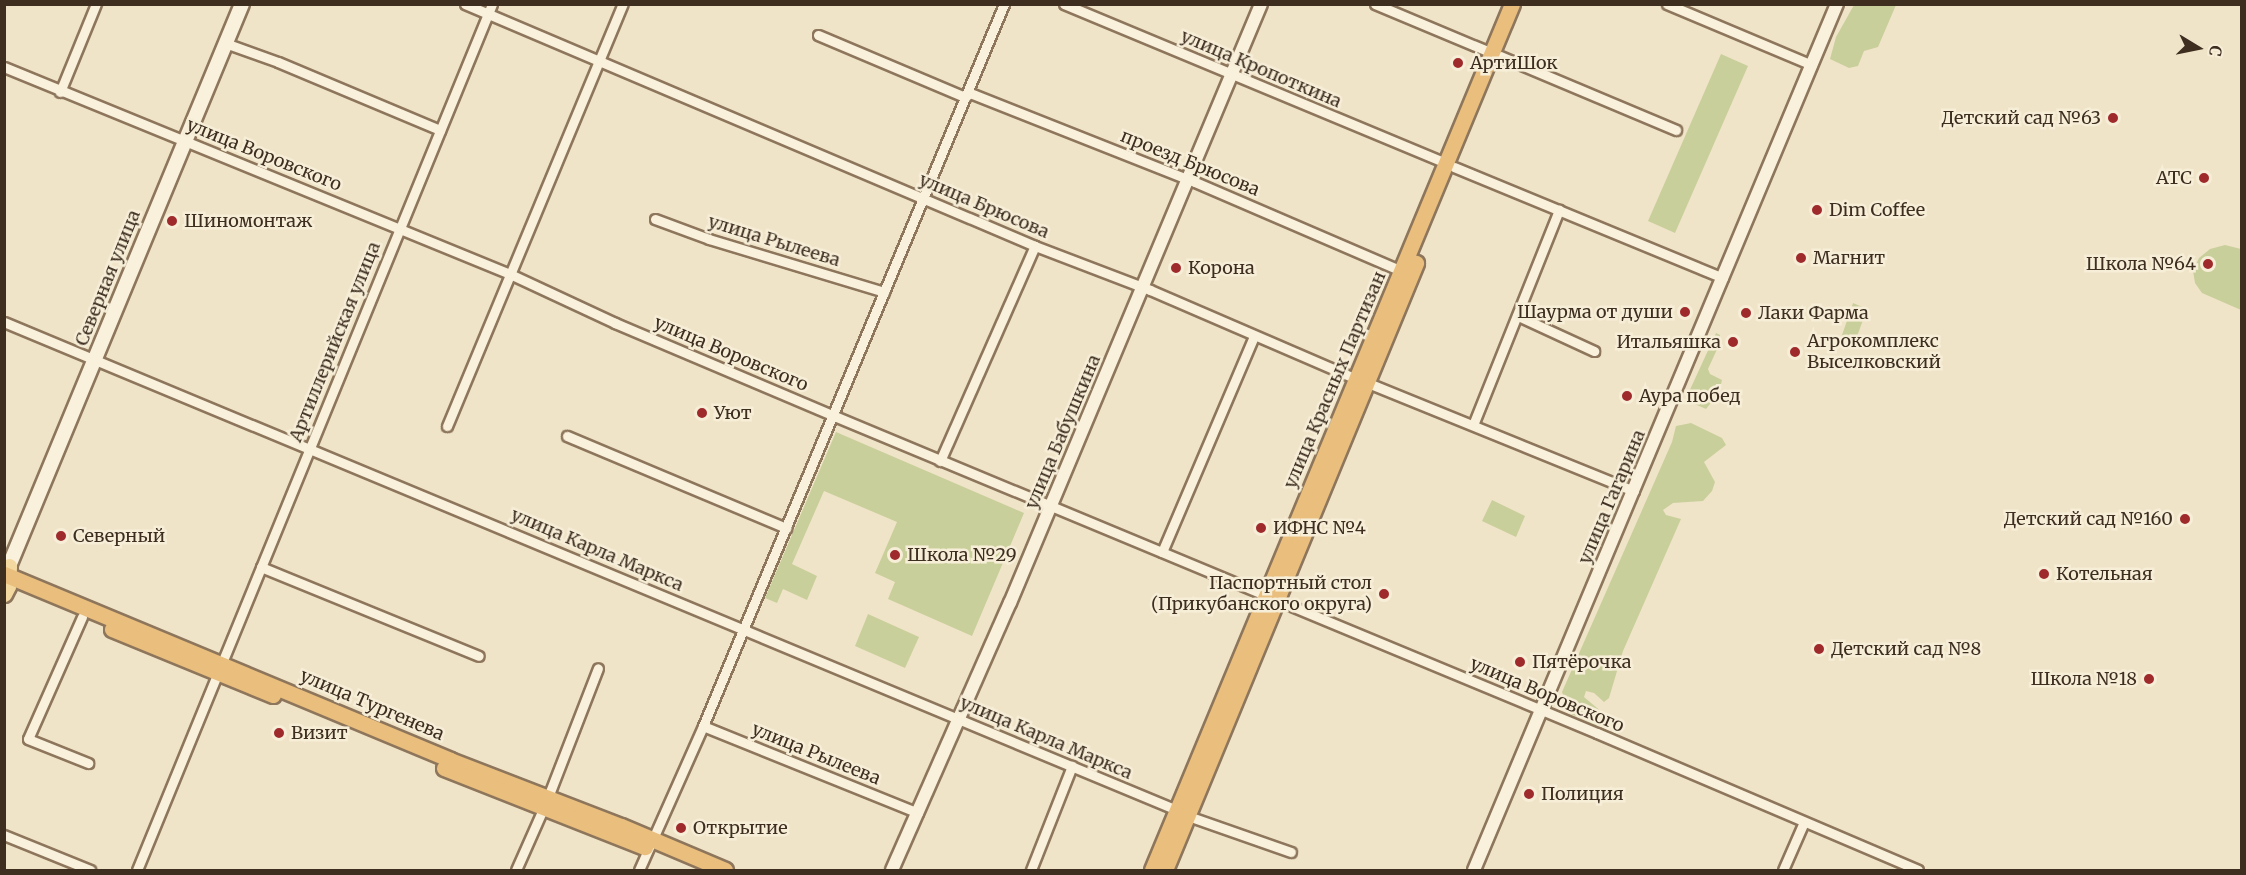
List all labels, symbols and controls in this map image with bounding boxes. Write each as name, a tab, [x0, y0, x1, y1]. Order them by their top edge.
north arrow	[2168, 18, 2228, 78]
street label: улица Кропоткина	[1177, 25, 1345, 113]
text: С	[2205, 44, 2226, 58]
place label: АртиШок	[1470, 52, 1558, 74]
marker: АртиШок	[1451, 56, 1465, 70]
place label: Детский сад №63	[1941, 107, 2101, 129]
marker: Детский сад №63	[2106, 111, 2120, 125]
street label: улица Воровского	[183, 114, 345, 196]
street label: проезд Брюсова	[1117, 125, 1263, 201]
place label: АТС	[2156, 167, 2192, 189]
street label: улица Брюсова	[916, 169, 1052, 243]
marker: АТС	[2197, 171, 2211, 185]
place label: Dim Coffee	[1829, 199, 1925, 221]
marker: Dim Coffee	[1810, 203, 1824, 217]
street label: Северная улица	[71, 207, 145, 349]
place label: Шиномонтаж	[184, 210, 312, 232]
street label: улица Рылеева	[705, 211, 843, 271]
marker: Шиномонтаж	[165, 214, 179, 228]
street label: Артиллерийская улица	[285, 239, 385, 445]
place label: Магнит	[1813, 247, 1885, 269]
marker: Магнит	[1794, 251, 1808, 265]
place label: Школа №64	[2086, 253, 2196, 275]
place label: Корона	[1188, 257, 1255, 279]
marker: Школа №64	[2201, 257, 2215, 271]
marker: Корона	[1169, 261, 1183, 275]
street label: улица Красных Партизан	[1279, 268, 1391, 492]
place label: Шаурма от души	[1517, 301, 1673, 323]
place label: Лаки Фарма	[1758, 302, 1869, 324]
marker: Шаурма от души	[1678, 305, 1692, 319]
marker: Лаки Фарма	[1739, 306, 1753, 320]
street label: улица Воровского	[651, 312, 811, 396]
place label: Итальяшка	[1617, 331, 1721, 353]
place label: Агрокомплекс Выселковский	[1807, 331, 1941, 374]
marker: Итальяшка	[1726, 335, 1740, 349]
marker: Агрокомплекс Выселковский	[1788, 345, 1802, 359]
street label: улица Бабушкина	[1021, 352, 1105, 512]
place label: Аура побед	[1639, 385, 1741, 407]
marker: Аура побед	[1620, 389, 1634, 403]
place label: Уют	[714, 402, 752, 424]
marker: Уют	[695, 406, 709, 420]
street label: улица Гагарина	[1574, 427, 1650, 567]
street label: улица Карла Маркса	[508, 504, 686, 596]
place label: Детский сад №160	[2004, 508, 2173, 530]
marker: Детский сад №160	[2178, 512, 2192, 526]
place label: ИФНС №4	[1273, 517, 1366, 539]
marker: ИФНС №4	[1254, 521, 1268, 535]
place label: Северный	[73, 525, 165, 547]
marker: Северный	[54, 529, 68, 543]
place label: Школа №29	[907, 544, 1017, 566]
marker: Школа №29	[888, 548, 902, 562]
place label: Котельная	[2056, 563, 2153, 585]
marker: Котельная	[2037, 567, 2051, 581]
place label: Паспортный стол (Прикубанского округа)	[1151, 573, 1372, 616]
marker: Паспортный стол (Прикубанского округа)	[1377, 587, 1391, 601]
place label: Детский сад №8	[1831, 638, 1981, 660]
marker: Детский сад №8	[1812, 642, 1826, 656]
place label: Пятёрочка	[1532, 651, 1631, 673]
street label: улица Воровского	[1467, 653, 1627, 737]
marker: Пятёрочка	[1513, 655, 1527, 669]
street label: улица Тургенева	[297, 665, 447, 745]
place label: Школа №18	[2030, 668, 2137, 690]
marker: Школа №18	[2142, 672, 2156, 686]
street label: улица Карла Маркса	[957, 692, 1135, 784]
street label: улица Рылеева	[749, 718, 883, 790]
place label: Визит	[291, 722, 348, 744]
marker: Визит	[272, 726, 286, 740]
place label: Полиция	[1541, 783, 1624, 805]
marker: Полиция	[1522, 787, 1536, 801]
place label: Открытие	[693, 817, 788, 839]
marker: Открытие	[674, 821, 688, 835]

